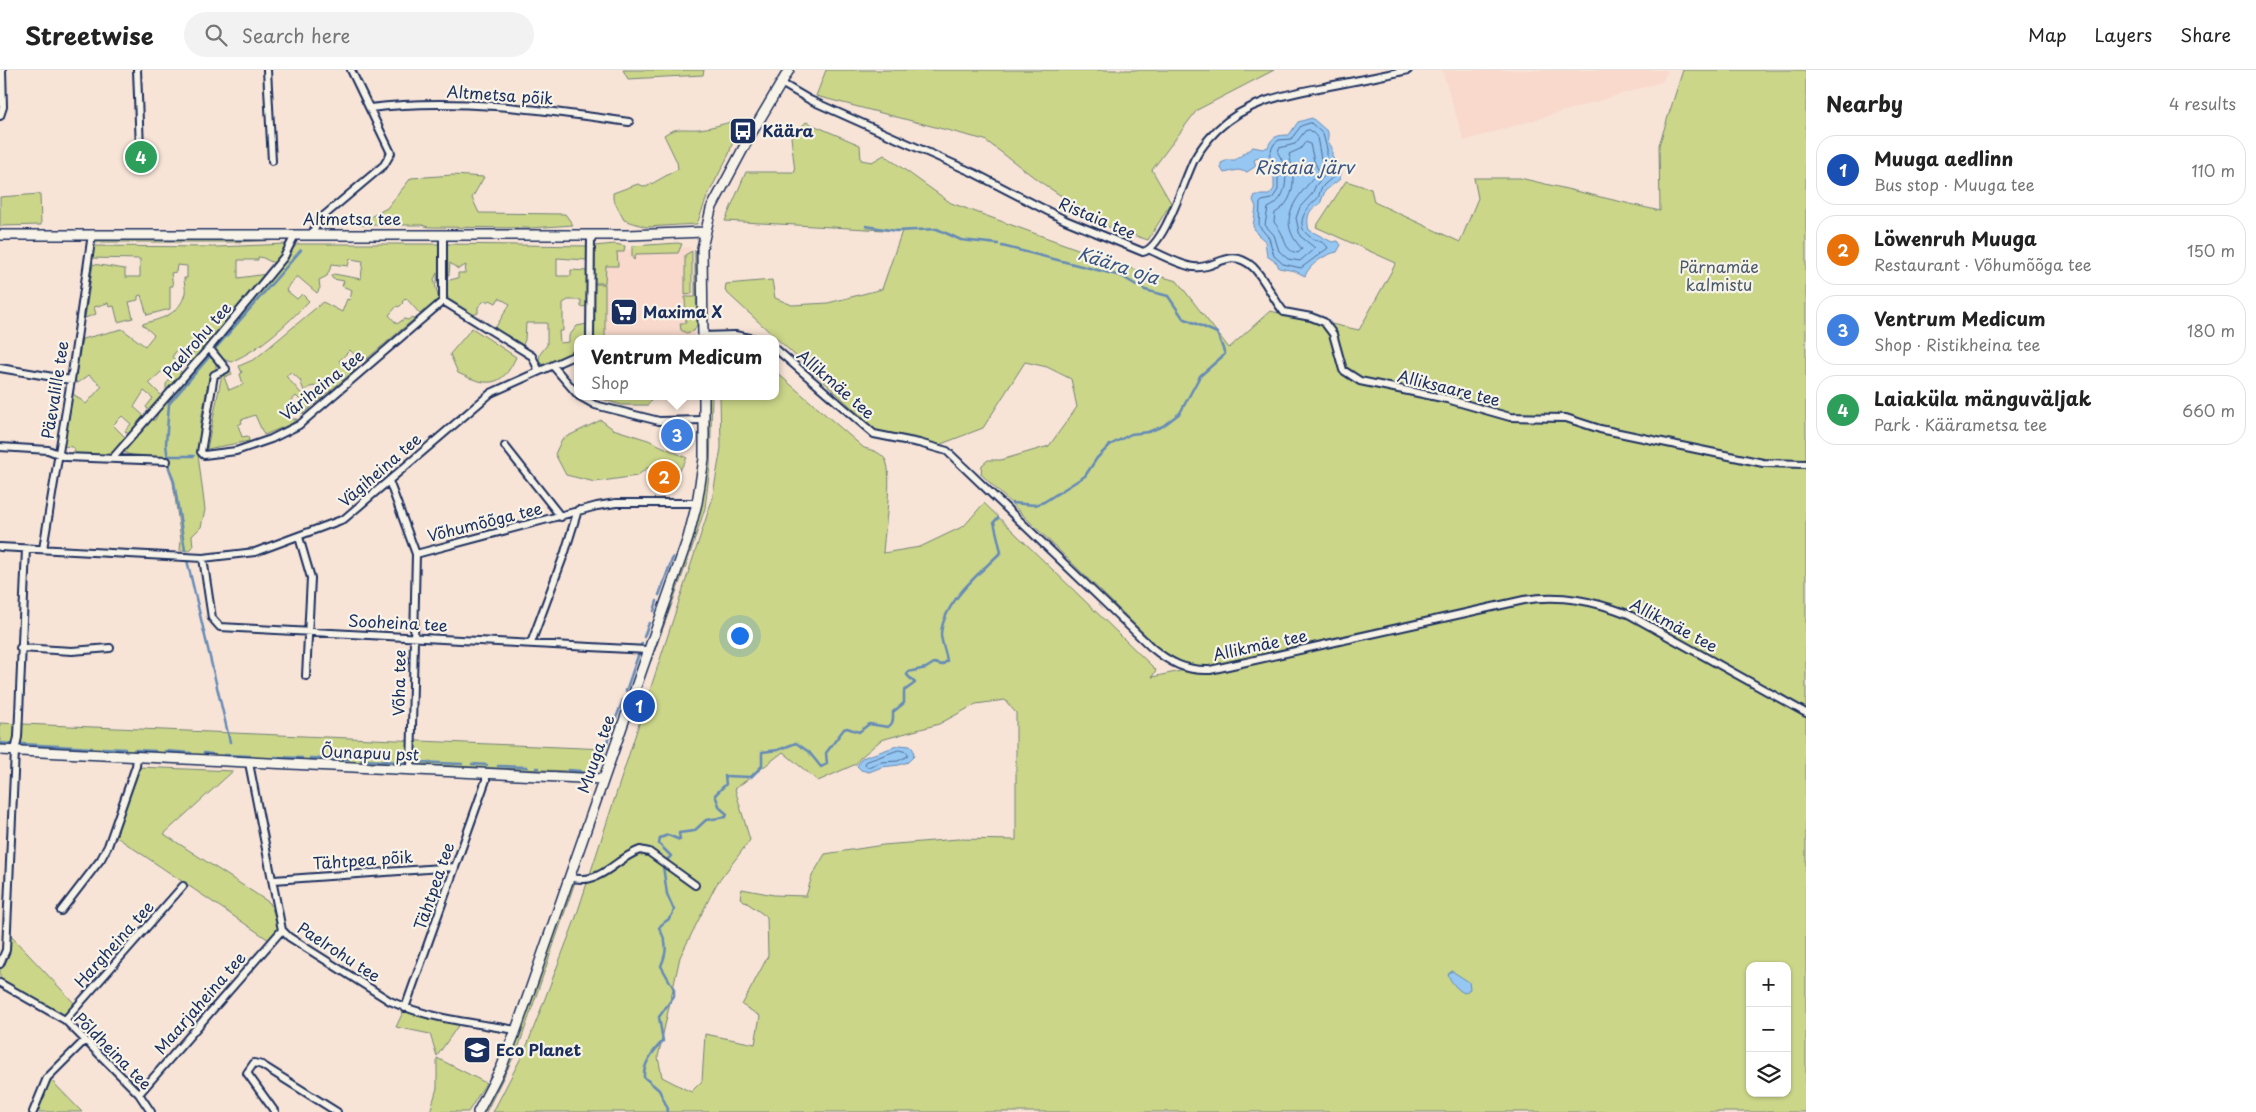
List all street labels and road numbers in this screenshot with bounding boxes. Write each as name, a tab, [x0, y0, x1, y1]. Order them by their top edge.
street label: Altmetsa põik	[446, 78, 554, 110]
street label: Ristaia tee	[1055, 190, 1139, 244]
street label: Altmetsa tee	[303, 206, 401, 230]
street label: Paelrohu tee	[156, 296, 236, 383]
street label: Päevalille tee	[34, 339, 74, 441]
street label: Väriheina tee	[274, 343, 369, 426]
street label: Allikmäe tee	[792, 343, 881, 424]
street label: Alliksaare tee	[1395, 363, 1503, 411]
street label: Vägiheina tee	[333, 426, 426, 512]
street label: Võhumõõga tee	[425, 495, 545, 547]
street label: Allikmäe tee	[1626, 591, 1723, 657]
street label: Sooheina tee	[348, 607, 449, 637]
street label: Allikmäe tee	[1210, 622, 1309, 666]
street label: Võha tee	[385, 650, 411, 716]
street label: Muuga tee	[570, 711, 620, 796]
street label: Õunapuu pst	[321, 738, 420, 766]
street label: Tähtpea tee	[407, 838, 459, 933]
street label: Tähtpea põik	[312, 844, 414, 874]
street label: Hargheina tee	[68, 895, 159, 992]
street label: Paelrohu tee	[293, 915, 386, 987]
street label: Maarjaheina tee	[148, 946, 251, 1059]
street label: Põldheina tee	[69, 1006, 158, 1095]

